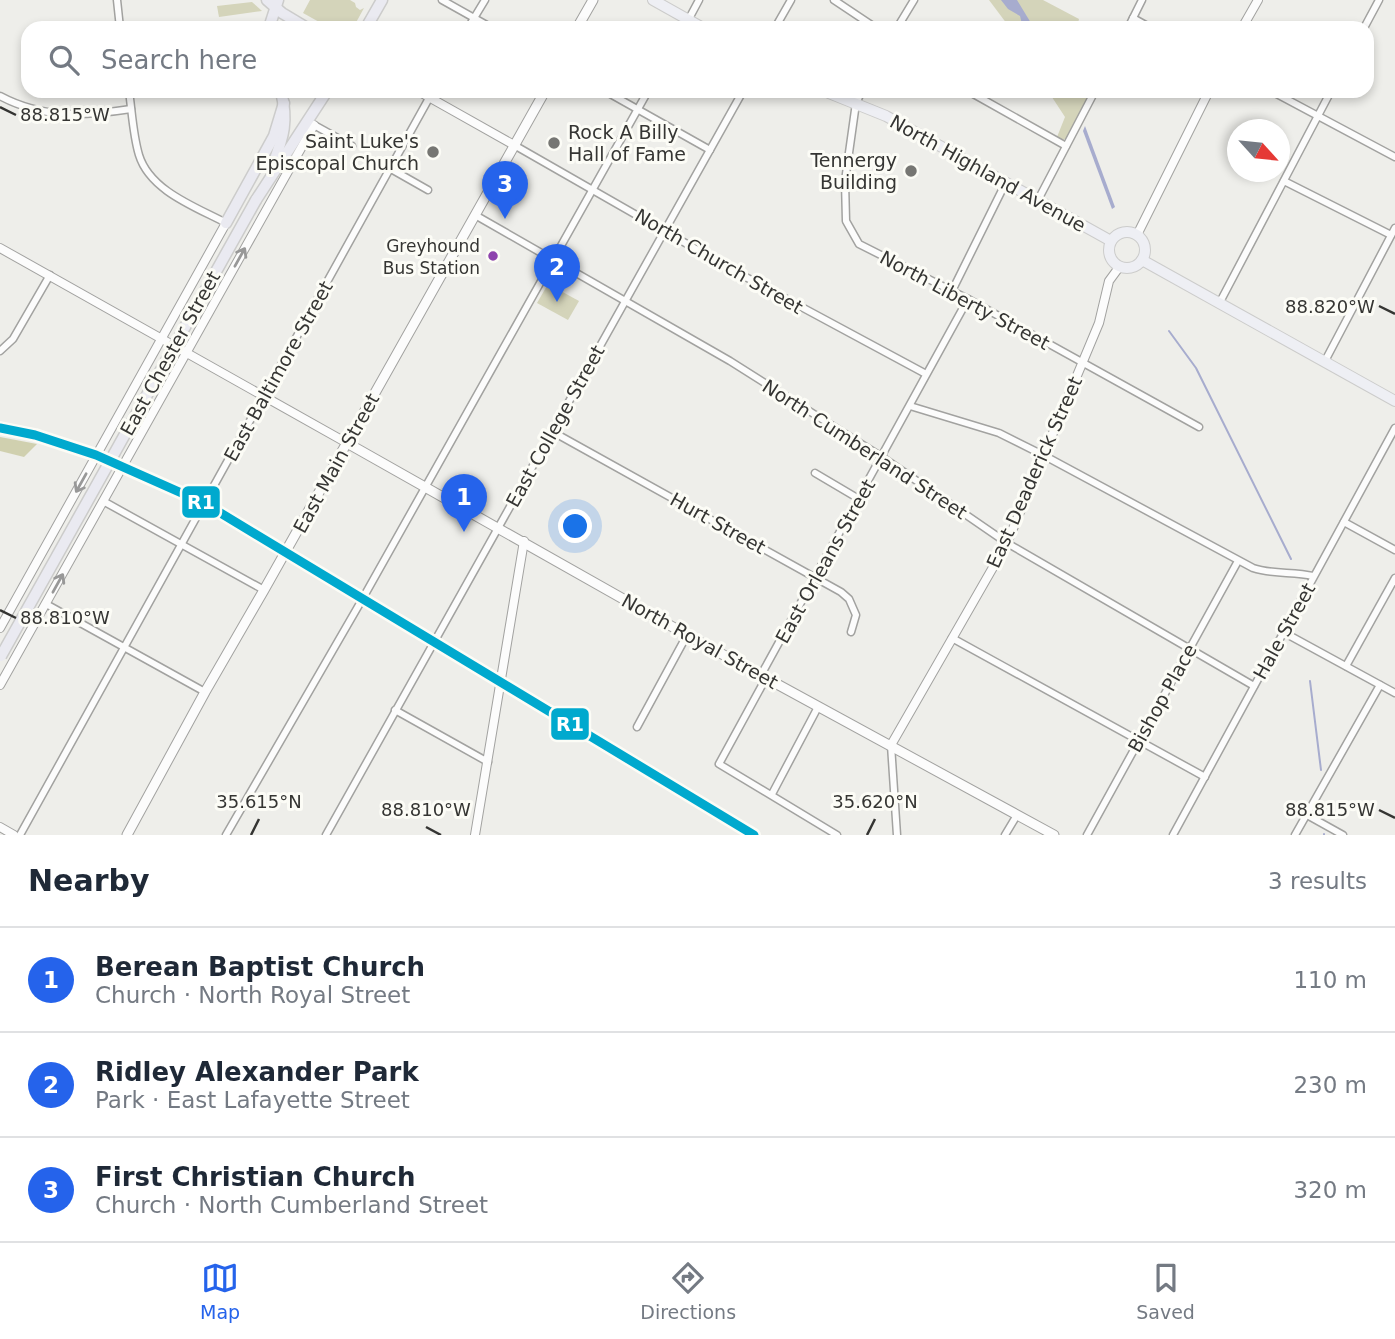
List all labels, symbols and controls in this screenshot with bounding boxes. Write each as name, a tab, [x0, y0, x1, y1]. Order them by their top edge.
search box	[21, 21, 1374, 98]
icon: search	[45, 41, 83, 79]
text: Search here	[101, 45, 257, 75]
text: 88.815°W	[20, 104, 110, 125]
street label: North Highland Avenue	[886, 110, 1090, 236]
north arrow	[1227, 119, 1290, 182]
place label: Rock A Billy Hall of Fame	[568, 121, 686, 165]
place label: Saint Luke's Episcopal Church	[255, 130, 419, 174]
marker: Rock A Billy Hall of Fame	[546, 135, 562, 151]
marker: Saint Luke's Episcopal Church	[425, 144, 441, 160]
place label: Tennergy Building	[809, 149, 897, 193]
pin: 3	[482, 161, 528, 219]
marker: Tennergy Building	[903, 163, 919, 179]
street label: North Church Street	[631, 204, 807, 318]
place label: Greyhound Bus Station	[383, 236, 480, 278]
pin: 2	[534, 244, 580, 302]
street label: North Liberty Street	[876, 246, 1054, 354]
one-way arrow	[234, 247, 248, 267]
marker: Greyhound Bus Station	[486, 249, 500, 263]
street label: East Chester Street	[116, 267, 224, 439]
street label: East Baltimore Street	[219, 277, 337, 465]
text: 88.820°W	[1285, 296, 1375, 317]
street label: East College Street	[501, 341, 609, 511]
street label: East Deaderick Street	[982, 373, 1086, 571]
street label: North Cumberland Street	[759, 375, 971, 523]
street label: East Main Street	[289, 389, 383, 537]
one-way arrow	[74, 472, 87, 493]
pin: 1	[441, 474, 487, 532]
street label: East Orleans Street	[771, 475, 879, 647]
line badge: R1	[181, 485, 221, 519]
street label: Hurt Street	[667, 488, 769, 558]
text: R1	[187, 491, 215, 513]
your location	[558, 509, 592, 543]
one-way arrow	[51, 574, 65, 594]
street label: Hale Street	[1249, 579, 1319, 683]
street label: North Royal Street	[618, 589, 782, 693]
text: 88.810°W	[20, 607, 110, 628]
street label: Bishop Place	[1123, 640, 1201, 756]
line badge: R1	[550, 707, 590, 741]
text: R1	[556, 713, 584, 735]
text: 35.615°N	[216, 791, 302, 812]
text: 35.620°N	[832, 791, 918, 812]
text: 88.810°W	[381, 799, 471, 820]
text: 88.815°W	[1285, 799, 1375, 820]
text: Nearby	[28, 863, 150, 898]
text: 3 results	[1268, 868, 1367, 894]
text: Berean Baptist Church	[95, 952, 425, 982]
text: 1	[43, 967, 59, 993]
text: 110 m	[1293, 967, 1367, 993]
text: Church · North Royal Street	[95, 982, 410, 1008]
text: Ridley Alexander Park	[95, 1057, 419, 1087]
text: 2	[43, 1072, 59, 1098]
text: 230 m	[1293, 1072, 1367, 1098]
text: Park · East Lafayette Street	[95, 1087, 410, 1113]
text: First Christian Church	[95, 1162, 416, 1192]
text: 3	[43, 1177, 59, 1203]
text: 320 m	[1293, 1177, 1367, 1203]
text: Church · North Cumberland Street	[95, 1192, 488, 1218]
tab: Map	[200, 1259, 240, 1323]
tab: Directions	[640, 1259, 736, 1323]
tab: Saved	[1136, 1259, 1195, 1323]

